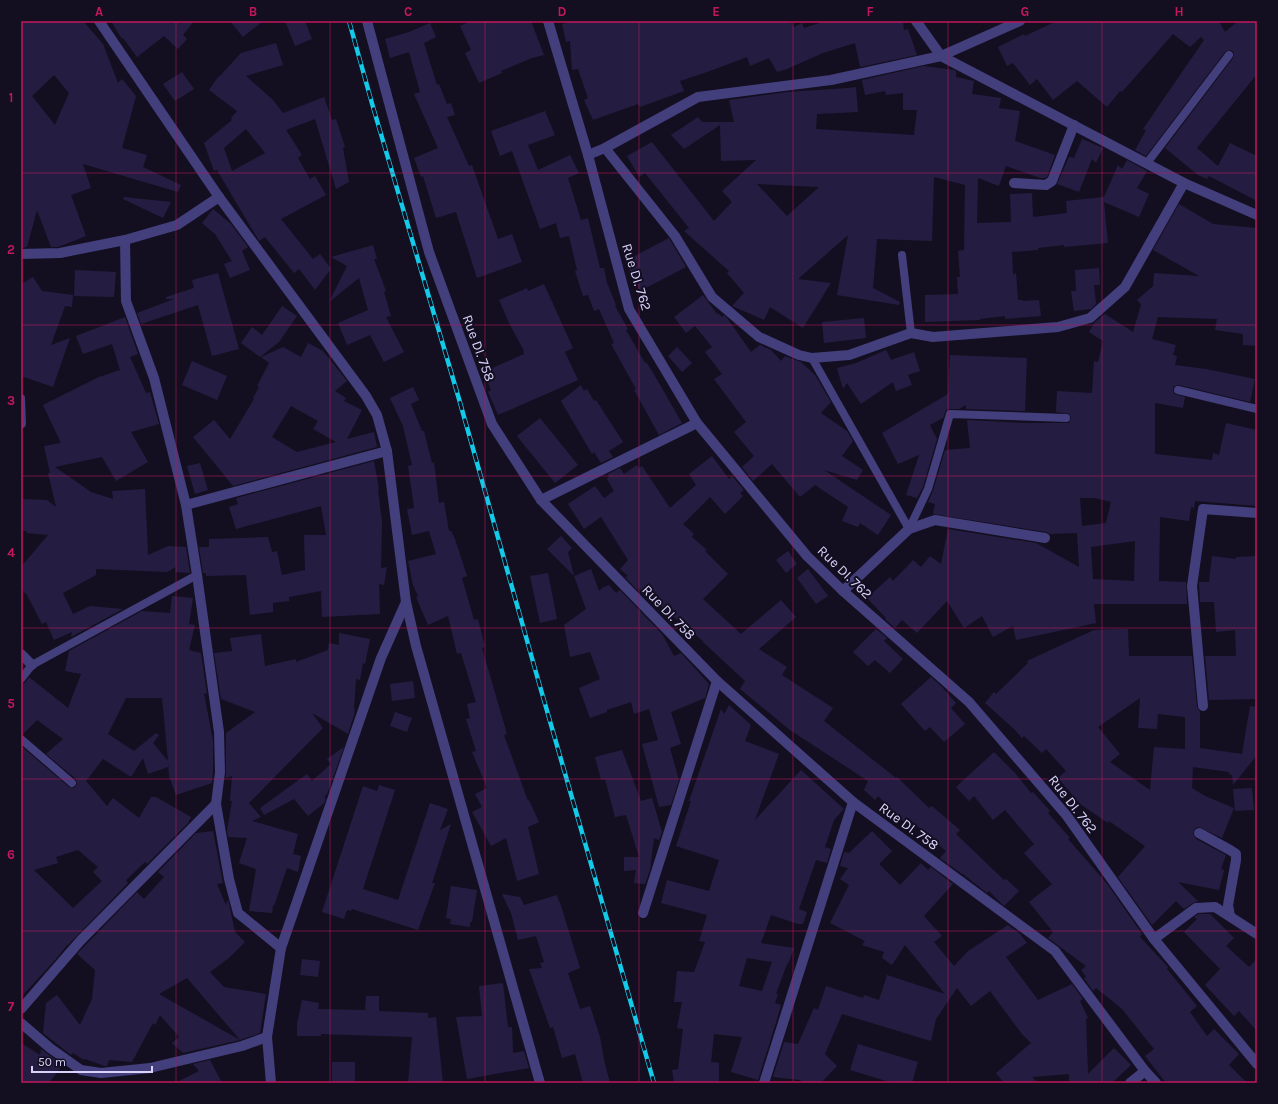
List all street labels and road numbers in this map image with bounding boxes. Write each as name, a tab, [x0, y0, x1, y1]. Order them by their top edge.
street label: Rue DI. 762	[618, 242, 655, 313]
street label: Rue DI. 758	[459, 313, 498, 384]
street label: Rue DI. 762	[814, 542, 875, 603]
street label: Rue DI. 758	[638, 581, 699, 643]
street label: Rue DI. 762	[1045, 772, 1101, 837]
street label: Rue DI. 758	[876, 799, 942, 854]

